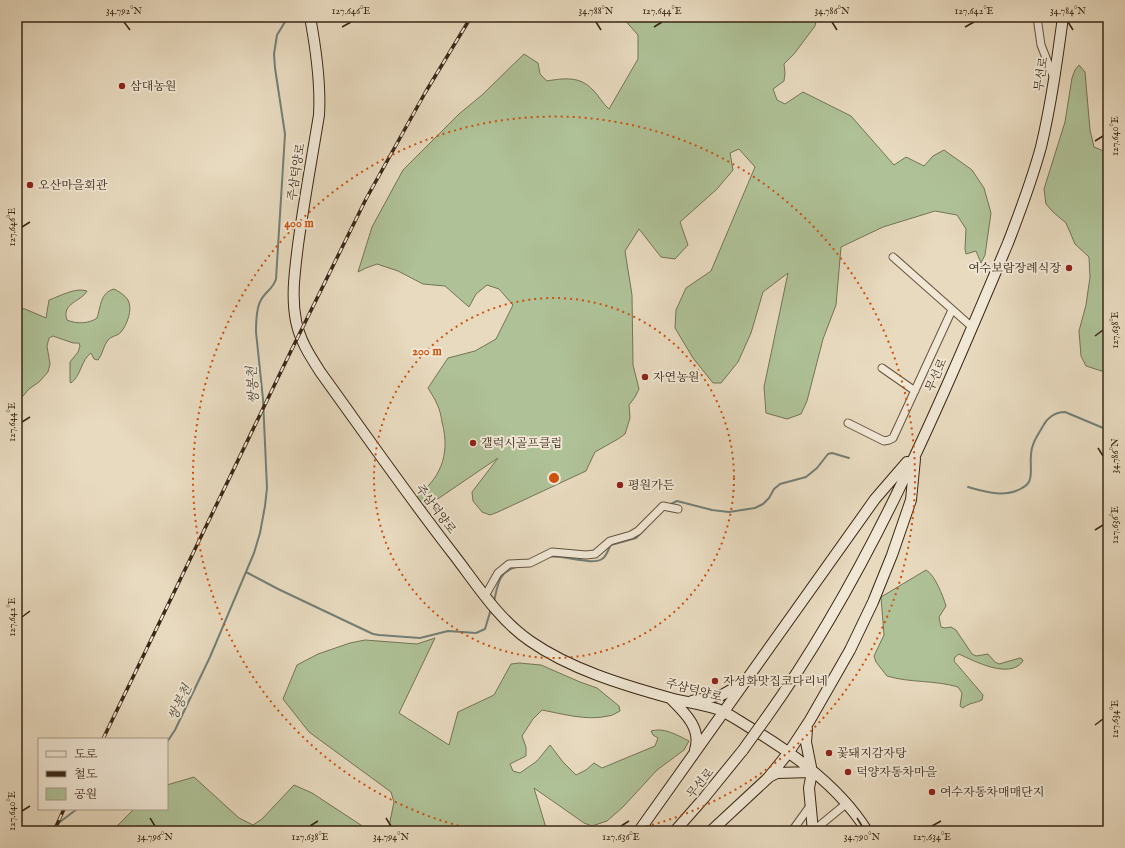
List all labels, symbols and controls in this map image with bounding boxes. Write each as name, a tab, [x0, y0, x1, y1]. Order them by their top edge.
text: 34.792°N	[106, 5, 142, 18]
text: 127.646°E	[332, 5, 370, 18]
text: 34.788°N	[579, 5, 614, 18]
text: 127.644°E	[642, 5, 682, 18]
text: 34.786°N	[814, 5, 850, 18]
text: 127.642°E	[954, 5, 994, 18]
text: 34.784°N	[1050, 5, 1086, 18]
street label: 무선로	[1031, 55, 1052, 92]
place label: 삼대농원	[130, 79, 176, 94]
marker: 삼대농원	[117, 81, 127, 91]
text: 127.640°E	[1109, 116, 1122, 156]
street label: 주삼덕양로	[285, 142, 308, 202]
place label: 오산마을회관	[38, 178, 108, 193]
marker: 오산마을회관	[25, 180, 35, 190]
text: 127.646°E	[6, 208, 19, 246]
text: 400 m	[284, 216, 315, 231]
place label: 여수보람장례식장	[968, 261, 1061, 276]
marker: 여수보람장례식장	[1064, 263, 1074, 273]
text: 127.638°E	[1109, 311, 1122, 349]
text: 200 m	[412, 344, 442, 359]
street label: 무선로	[923, 356, 951, 394]
water label: 쌍봉천	[244, 364, 263, 404]
place label: 자연농원	[653, 370, 699, 385]
marker: 자연농원	[640, 372, 650, 382]
text: 127.644°E	[6, 402, 19, 442]
place label: 갤럭시골프클럽	[481, 436, 562, 451]
marker: 갤럭시골프클럽	[468, 438, 478, 448]
text: 34.786°N	[1109, 438, 1122, 474]
centre of rings	[547, 471, 561, 485]
place label: 평원가든	[628, 478, 675, 493]
marker: 평원가든	[615, 480, 625, 490]
street label: 주삼덕양로	[412, 482, 459, 537]
text: 127.636°E	[1109, 506, 1122, 544]
text: 127.642°E	[6, 597, 19, 637]
place label: 자성화맛집코다리네	[723, 674, 827, 689]
street label: 주삼덕양로	[664, 676, 724, 705]
marker: 자성화맛집코다리네	[710, 676, 720, 686]
water label: 쌍봉천	[165, 681, 197, 723]
text: 127.634°E	[1109, 700, 1122, 738]
legend	[38, 738, 168, 810]
place label: 꽃돼지감자탕	[837, 746, 907, 761]
text: 도로	[74, 747, 98, 762]
marker: 꽃돼지감자탕	[824, 748, 834, 758]
street label: 무선로	[683, 765, 718, 801]
place label: 덕양자동차마을	[856, 765, 938, 780]
text: 철도	[74, 767, 98, 782]
marker: 덕양자동차마을	[843, 767, 853, 777]
place label: 여수자동차매매단지	[940, 785, 1044, 800]
text: 공원	[74, 787, 97, 802]
marker: 여수자동차매매단지	[927, 787, 937, 797]
text: 127.640°E	[6, 791, 19, 831]
text: 34.796°N	[137, 831, 173, 844]
text: 127.638°E	[291, 831, 329, 844]
text: 34.794°N	[373, 831, 409, 844]
text: 127.636°E	[602, 831, 640, 844]
text: 34.790°N	[844, 831, 880, 844]
text: 127.634°E	[913, 831, 951, 844]

